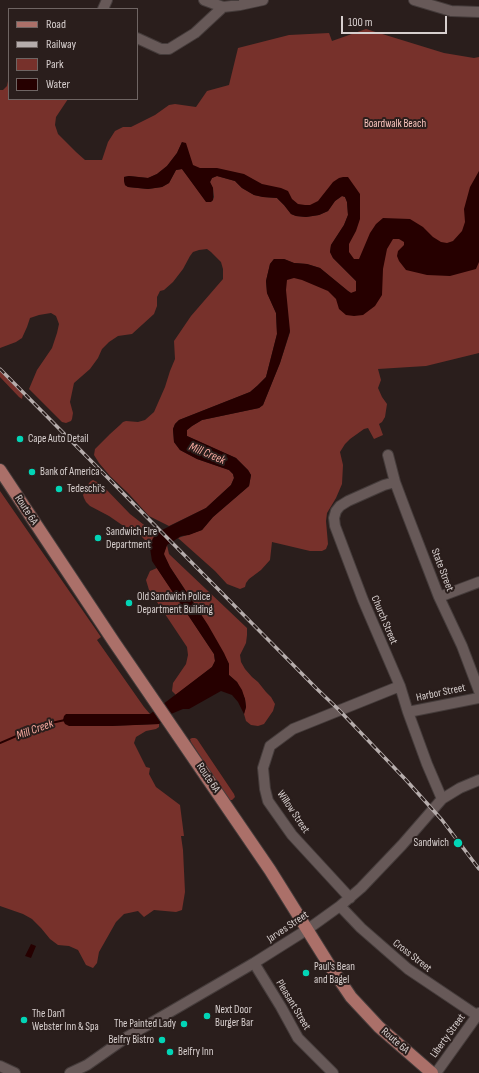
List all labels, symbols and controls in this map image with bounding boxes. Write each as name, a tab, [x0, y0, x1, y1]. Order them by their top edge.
legend	[8, 8, 138, 100]
scale bar	[343, 8, 449, 34]
text: 100 m	[348, 15, 373, 30]
text: Road	[46, 17, 66, 32]
text: Railway	[46, 37, 76, 52]
text: Park	[46, 57, 64, 72]
text: Water	[46, 77, 70, 92]
park label: Boardwalk Beach	[364, 117, 426, 131]
place label: Cape Auto Detail	[28, 432, 88, 446]
marker: Cape Auto Detail	[15, 434, 25, 444]
water label: Mill Creek	[187, 440, 227, 468]
place label: Bank of America	[40, 465, 99, 479]
marker: Bank of America	[27, 467, 37, 477]
place label: Tedeschi's	[67, 482, 105, 496]
marker: Tedeschi's	[54, 484, 64, 494]
street label: Route 6A	[11, 493, 41, 527]
place label: Sandwich FIre Department	[106, 525, 157, 551]
marker: Sandwich FIre Department	[93, 533, 103, 543]
street label: State Street	[428, 547, 456, 593]
place label: Old Sandwich Police Department Building	[137, 590, 213, 616]
street label: Church Street	[368, 594, 400, 646]
marker: Old Sandwich Police Department Building	[124, 598, 134, 608]
street label: Harbor Street	[415, 681, 467, 705]
water label: Mill Creek	[15, 717, 55, 743]
street label: Route 6A	[193, 761, 223, 795]
street label: Willow Street	[274, 788, 312, 836]
place label: Sandwich	[413, 836, 449, 850]
marker: Sandwich	[452, 837, 464, 849]
street label: Jarves Street	[265, 908, 311, 946]
street label: Cross Street	[390, 937, 434, 975]
place label: Paul's Bean and Bagel	[314, 960, 355, 986]
marker: Paul's Bean and Bagel	[301, 968, 311, 978]
street label: Pleasant Street	[273, 977, 313, 1033]
place label: Next Door Burger Bar	[215, 1003, 253, 1029]
place label: The Dan'l Webster Inn & Spa	[32, 1007, 99, 1033]
marker: Next Door Burger Bar	[202, 1011, 212, 1021]
street label: Liberty Street	[428, 1012, 468, 1060]
marker: The Dan'l Webster Inn & Spa	[19, 1015, 29, 1025]
place label: The Painted Lady	[114, 1017, 176, 1031]
marker: The Painted Lady	[179, 1019, 189, 1029]
street label: Route 6A	[378, 1025, 412, 1057]
place label: Belfry Bistro	[108, 1033, 154, 1047]
marker: Belfry Bistro	[157, 1035, 167, 1045]
place label: Belfry Inn	[178, 1045, 213, 1059]
marker: Belfry Inn	[165, 1047, 175, 1057]

